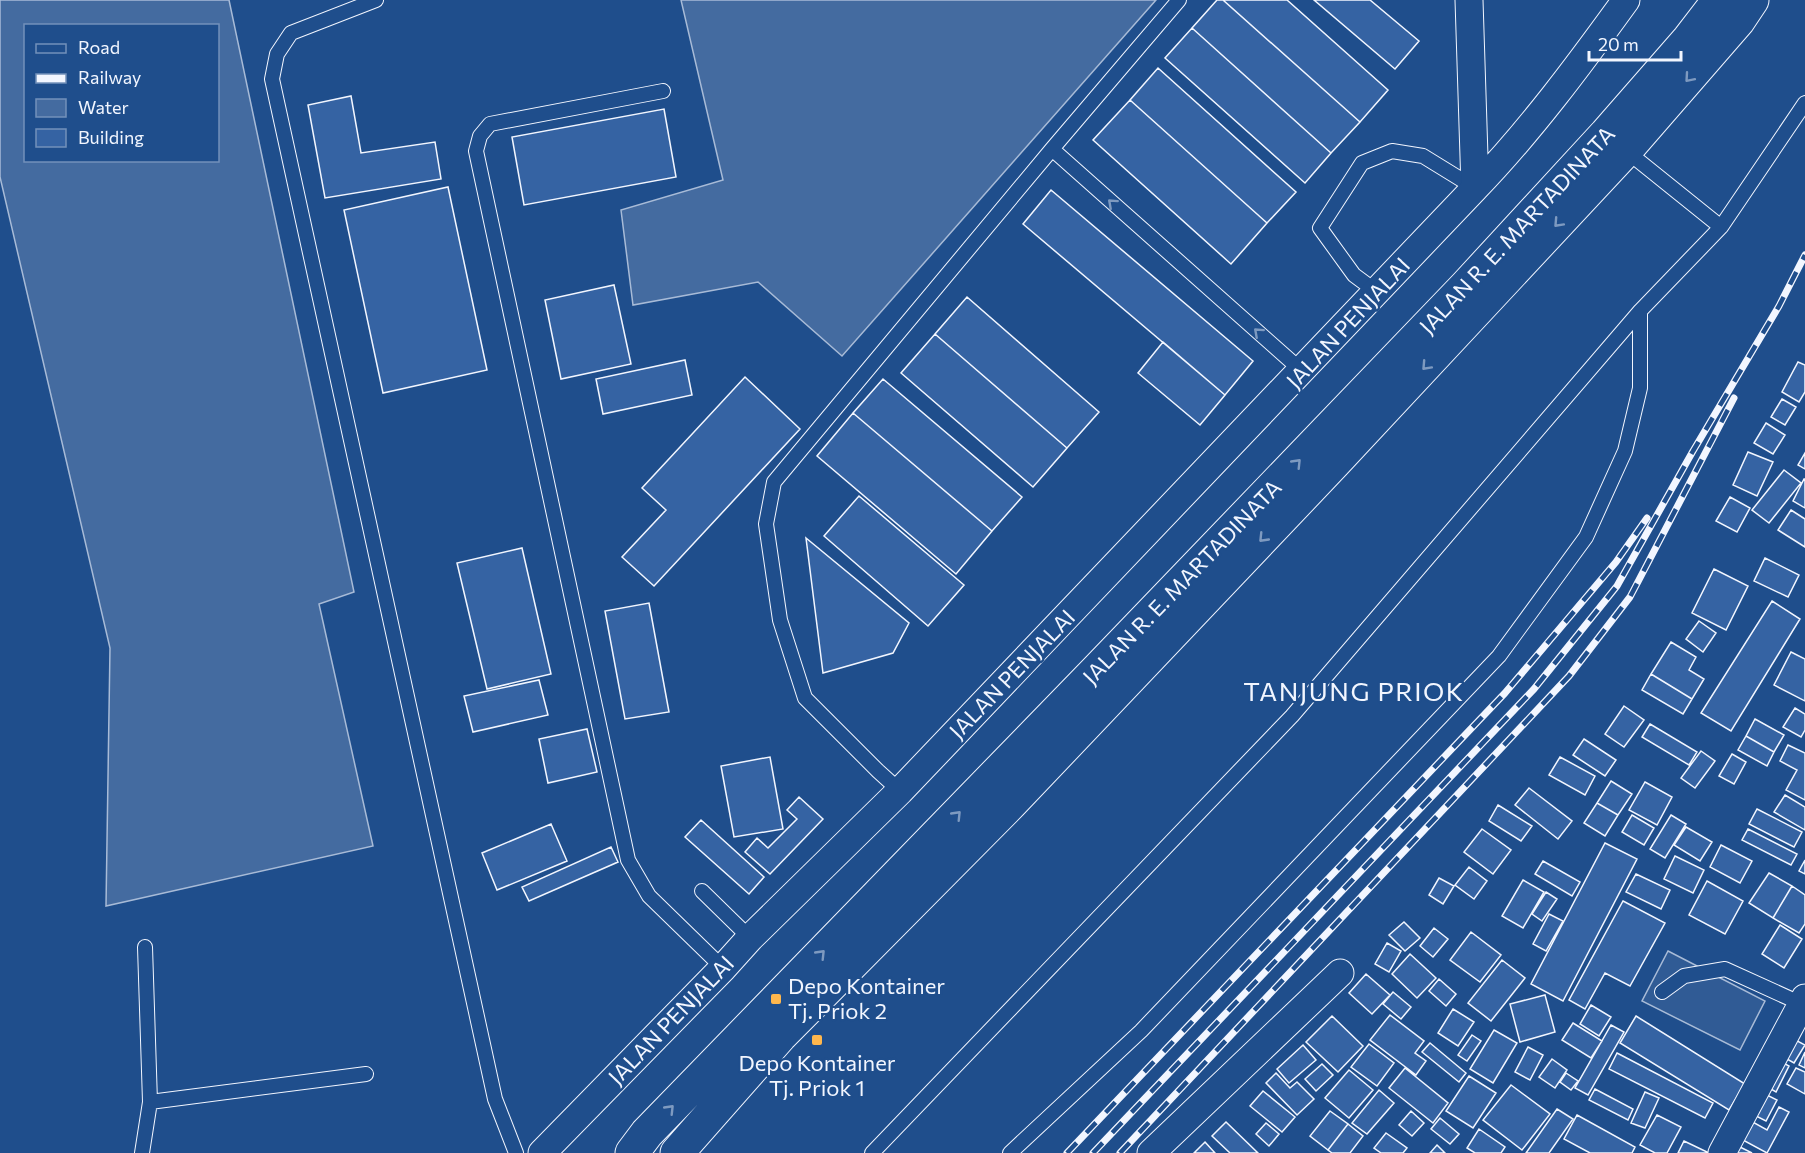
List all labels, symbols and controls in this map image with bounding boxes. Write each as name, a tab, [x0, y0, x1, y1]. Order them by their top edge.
legend	[24, 24, 219, 162]
scale bar	[1589, 24, 1680, 62]
text: 20 m	[1598, 33, 1639, 55]
text: Road	[78, 36, 120, 58]
text: Railway	[78, 66, 141, 88]
one-way arrow	[1685, 71, 1696, 82]
text: Water	[78, 96, 129, 118]
street label: JALAN R. E. MARTADINATA	[1413, 120, 1620, 339]
text: Building	[78, 126, 144, 148]
one-way arrow	[1109, 199, 1119, 210]
one-way arrow	[1555, 216, 1566, 227]
street label: JALAN PENJALAI	[1280, 252, 1415, 394]
one-way arrow	[1254, 328, 1265, 339]
one-way arrow	[1422, 358, 1433, 369]
one-way arrow	[1289, 459, 1300, 470]
street label: JALAN R. E. MARTADINATA	[1077, 474, 1287, 690]
one-way arrow	[1259, 532, 1270, 542]
street label: JALAN PENJALAI	[943, 603, 1080, 744]
district label: TANJUNG PRIOK	[1243, 675, 1465, 706]
one-way arrow	[950, 811, 961, 821]
street label: JALAN PENJALAI	[602, 949, 739, 1090]
one-way arrow	[814, 951, 825, 961]
place label: Depo Kontainer Tj. Priok 2	[788, 972, 945, 1024]
marker: Depo Kontainer Tj. Priok 2	[769, 992, 783, 1006]
marker: Depo Kontainer Tj. Priok 1	[810, 1033, 824, 1047]
place label: Depo Kontainer Tj. Priok 1	[738, 1049, 896, 1101]
one-way arrow	[663, 1106, 674, 1117]

